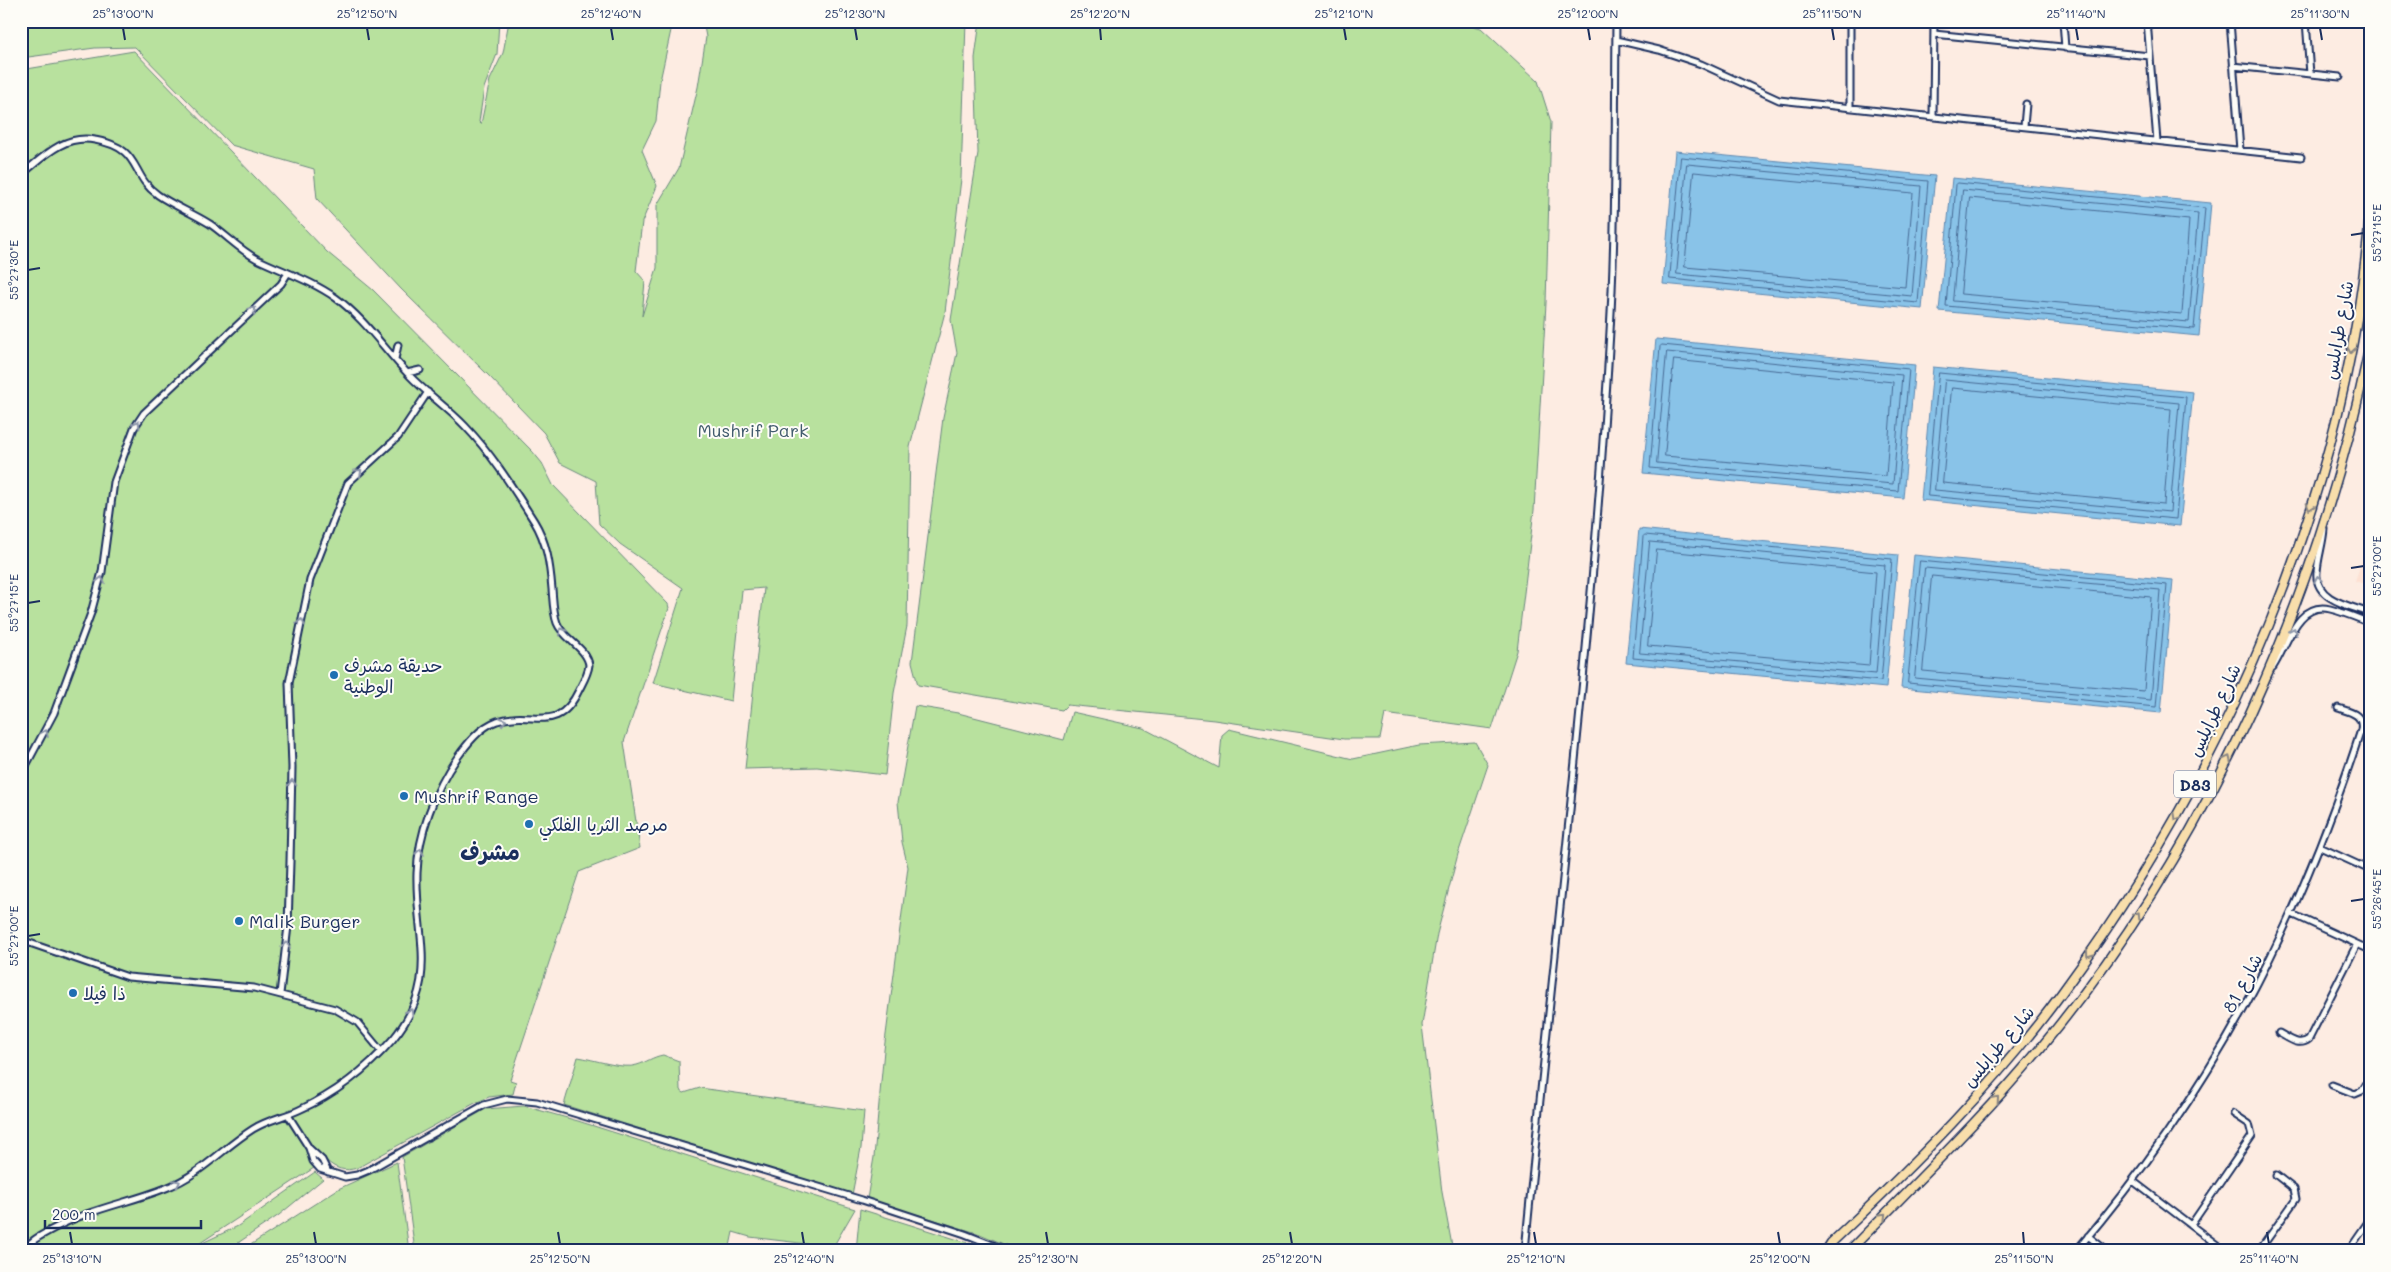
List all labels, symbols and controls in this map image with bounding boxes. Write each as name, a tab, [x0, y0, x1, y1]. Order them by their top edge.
text: 25°13'00"N	[92, 5, 154, 21]
text: 25°12'50"N	[337, 5, 397, 21]
text: 25°12'40"N	[581, 5, 641, 21]
text: 25°12'30"N	[825, 5, 885, 21]
text: 25°12'20"N	[1070, 5, 1130, 21]
text: 25°12'10"N	[1315, 5, 1373, 21]
text: 25°12'00"N	[1558, 5, 1618, 21]
text: 25°11'50"N	[1802, 5, 1862, 21]
text: 25°11'40"N	[2046, 5, 2106, 21]
text: 25°11'30"N	[2290, 5, 2350, 21]
text: 55°27'15"E	[2368, 204, 2384, 262]
text: 55°27'30"E	[5, 240, 21, 300]
street label: شارع طرابلس	[2318, 279, 2359, 381]
one-way arrow	[248, 307, 257, 316]
one-way arrow	[2346, 346, 2357, 355]
park label: Mushrif Park	[697, 418, 809, 442]
one-way arrow	[130, 420, 140, 429]
one-way arrow	[354, 469, 363, 478]
one-way arrow	[2305, 503, 2315, 511]
text: 55°27'00"E	[2368, 536, 2384, 596]
text: 55°27'15"E	[5, 574, 21, 632]
one-way arrow	[2314, 575, 2324, 583]
one-way arrow	[95, 576, 105, 585]
one-way arrow	[295, 617, 306, 626]
one-way arrow	[559, 627, 568, 637]
one-way arrow	[2286, 627, 2297, 636]
place label: حديقة مشرف الوطنية	[344, 653, 443, 698]
street label: شارع طرابلس	[2182, 660, 2247, 761]
marker: حديقة مشرف الوطنية	[328, 669, 340, 681]
one-way arrow	[498, 716, 507, 727]
one-way arrow	[39, 729, 49, 738]
one-way arrow	[2222, 756, 2232, 765]
road number: D83	[2174, 771, 2216, 798]
one-way arrow	[287, 779, 297, 786]
place label: Mushrif Range	[414, 784, 539, 808]
marker: Mushrif Range	[398, 790, 410, 802]
place label: مرصد الثريا الفلكي	[539, 812, 668, 841]
one-way arrow	[2173, 812, 2183, 821]
marker: مرصد الثريا الفلكي	[523, 818, 535, 830]
district label: مشرف	[460, 837, 520, 866]
one-way arrow	[414, 848, 424, 857]
text: 55°26'45"E	[2368, 869, 2384, 929]
text: 55°27'00"E	[5, 906, 21, 966]
place label: Malik Burger	[249, 909, 361, 933]
one-way arrow	[2131, 911, 2141, 920]
marker: Malik Burger	[233, 915, 245, 927]
one-way arrow	[280, 941, 291, 949]
one-way arrow	[2086, 948, 2095, 958]
street label: شارع 81	[2216, 949, 2268, 1017]
place label: ذا فيلا	[83, 981, 126, 1005]
marker: ذا فيلا	[67, 987, 79, 999]
street label: شارع طرابلس	[1957, 1000, 2040, 1093]
one-way arrow	[404, 1008, 414, 1017]
one-way arrow	[1991, 1096, 2000, 1105]
one-way arrow	[172, 1179, 181, 1189]
scale bar	[45, 1197, 201, 1229]
text: 200 m	[52, 1204, 96, 1224]
one-way arrow	[1877, 1212, 1886, 1221]
text: 25°13'10"N	[42, 1250, 102, 1266]
text: 25°13'00"N	[285, 1250, 347, 1266]
text: 25°12'50"N	[530, 1250, 590, 1266]
text: 25°12'40"N	[774, 1250, 834, 1266]
text: 25°12'30"N	[1018, 1250, 1078, 1266]
text: 25°12'20"N	[1262, 1250, 1322, 1266]
text: 25°12'10"N	[1507, 1250, 1565, 1266]
text: 25°12'00"N	[1750, 1250, 1810, 1266]
text: 25°11'50"N	[1994, 1250, 2054, 1266]
text: 25°11'40"N	[2239, 1250, 2299, 1266]

